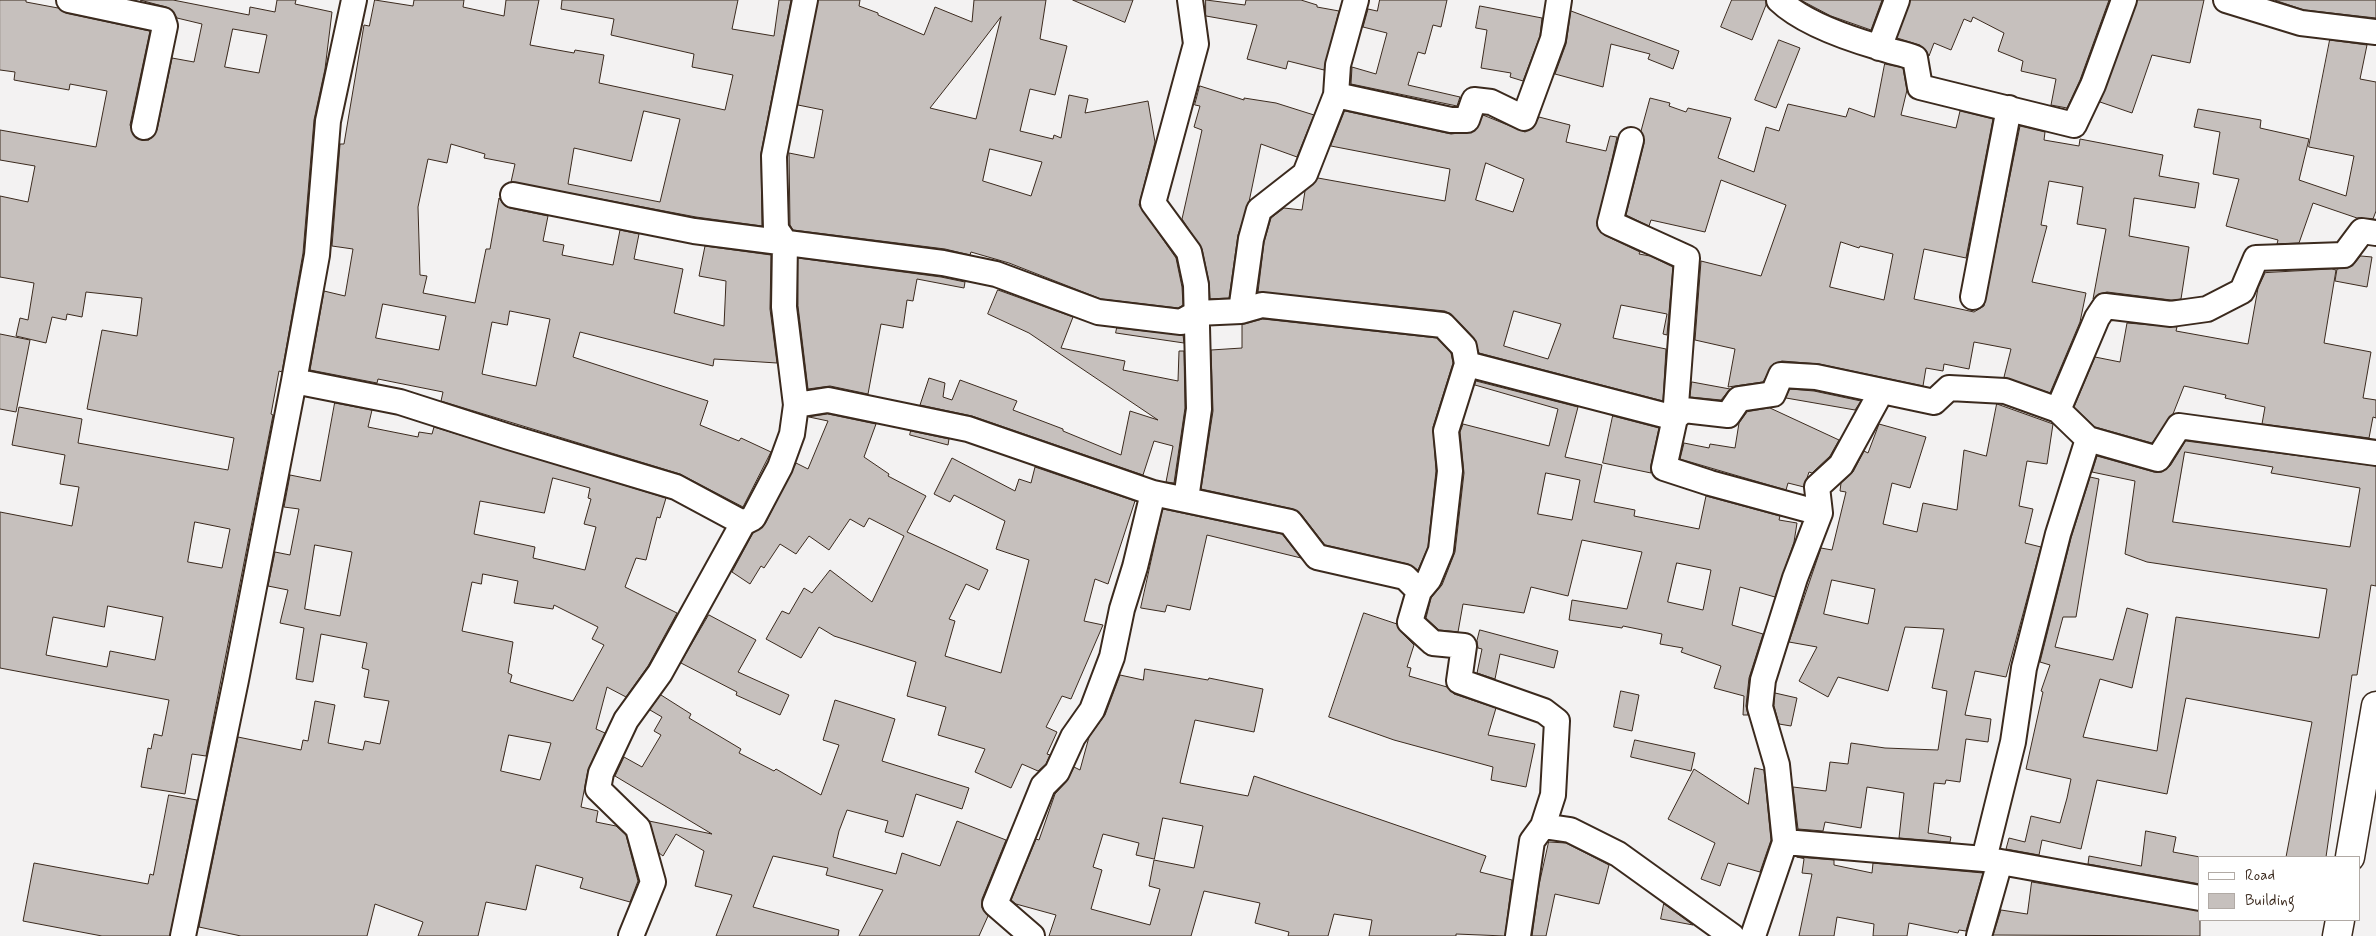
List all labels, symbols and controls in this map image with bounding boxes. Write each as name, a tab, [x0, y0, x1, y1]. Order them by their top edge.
legend	[2198, 856, 2361, 921]
text: Road	[2245, 866, 2275, 886]
text: Building	[2245, 891, 2295, 911]

